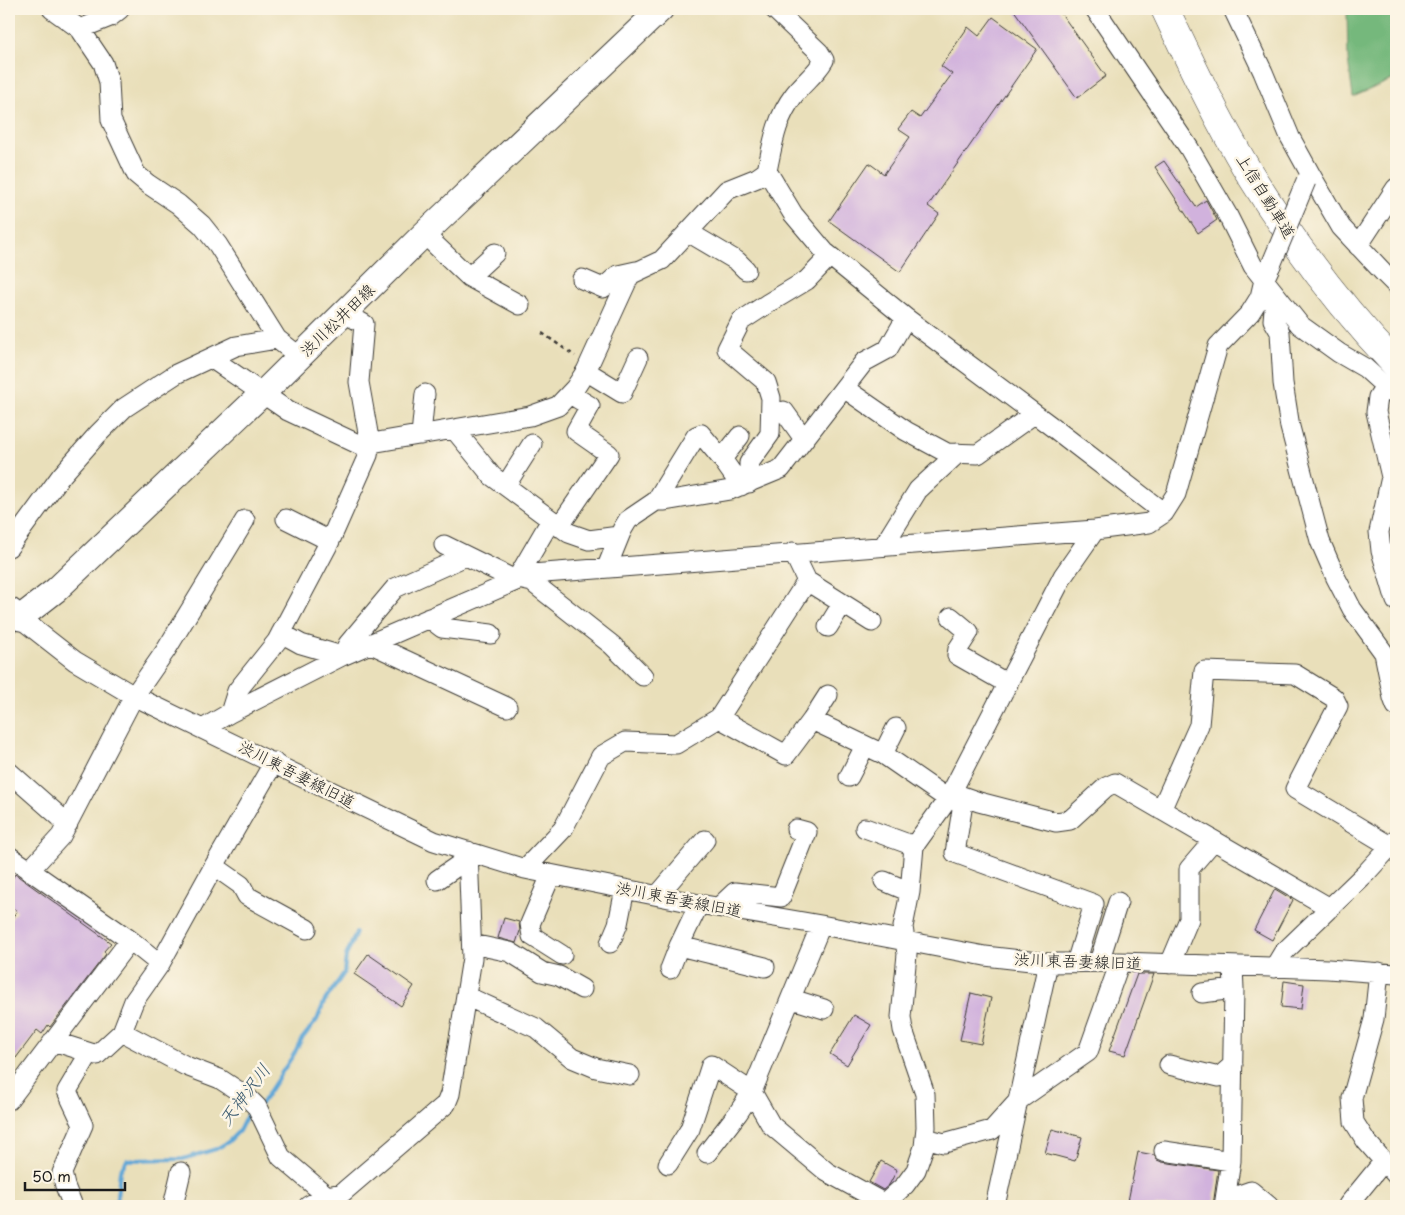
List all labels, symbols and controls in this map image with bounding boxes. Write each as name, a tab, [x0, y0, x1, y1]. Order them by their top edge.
street label: 上信自動車道	[1231, 148, 1302, 243]
street label: 渋川松井田線	[293, 277, 379, 361]
street label: 渋川東吾妻線旧道	[235, 733, 360, 813]
street label: 渋川東吾妻線旧道	[614, 874, 744, 922]
street label: 渋川東吾妻線旧道	[1014, 946, 1142, 974]
water label: 天神沢川	[211, 1057, 276, 1131]
scale bar	[25, 1160, 125, 1192]
text: 50 m	[32, 1164, 71, 1187]

